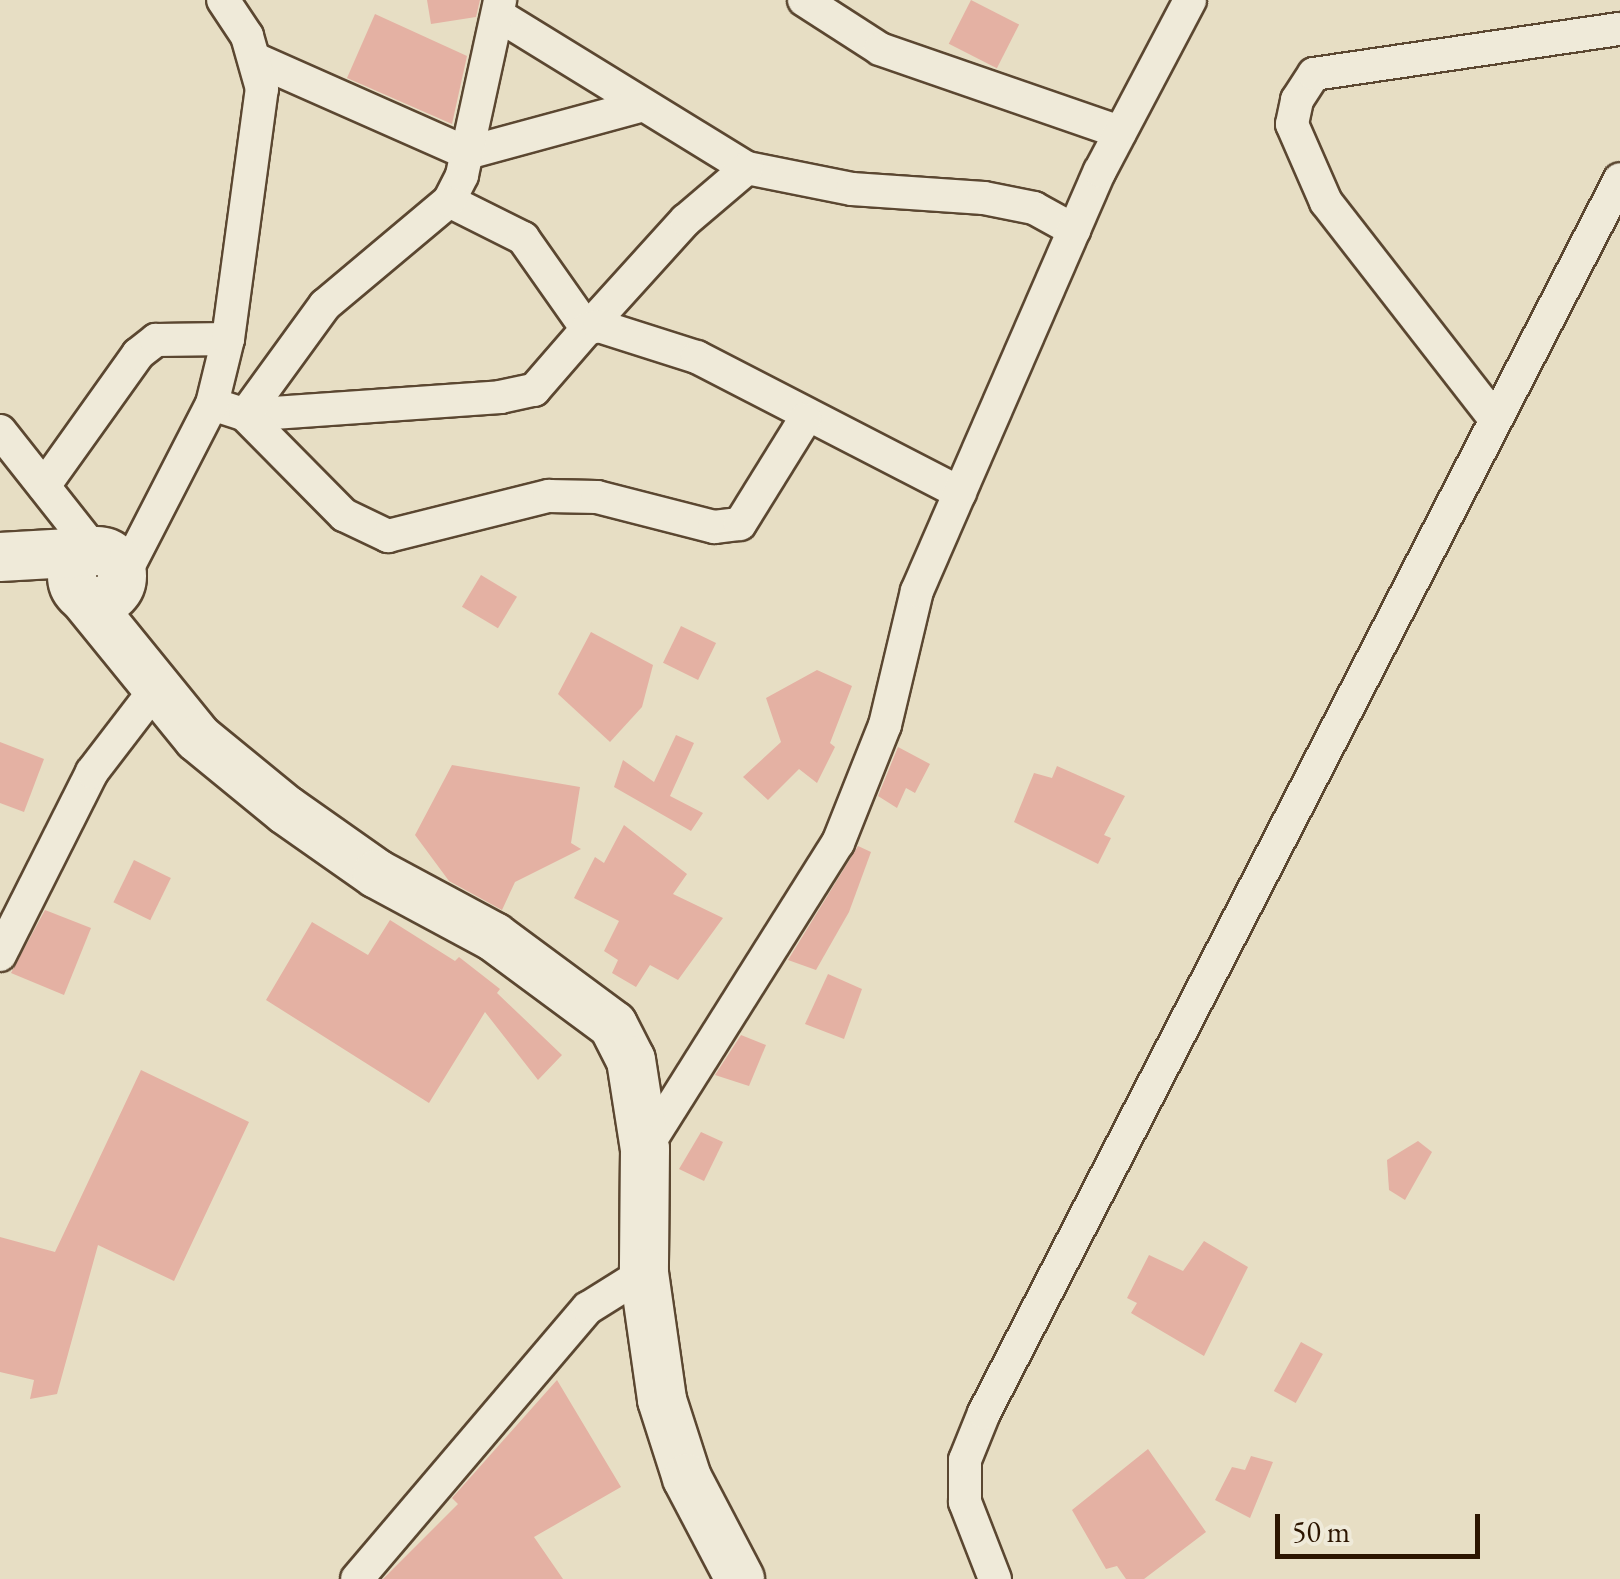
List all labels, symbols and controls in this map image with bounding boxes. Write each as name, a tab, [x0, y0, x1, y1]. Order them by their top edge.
scale bar	[1280, 1494, 1485, 1556]
text: 50 m	[1292, 1512, 1350, 1551]

